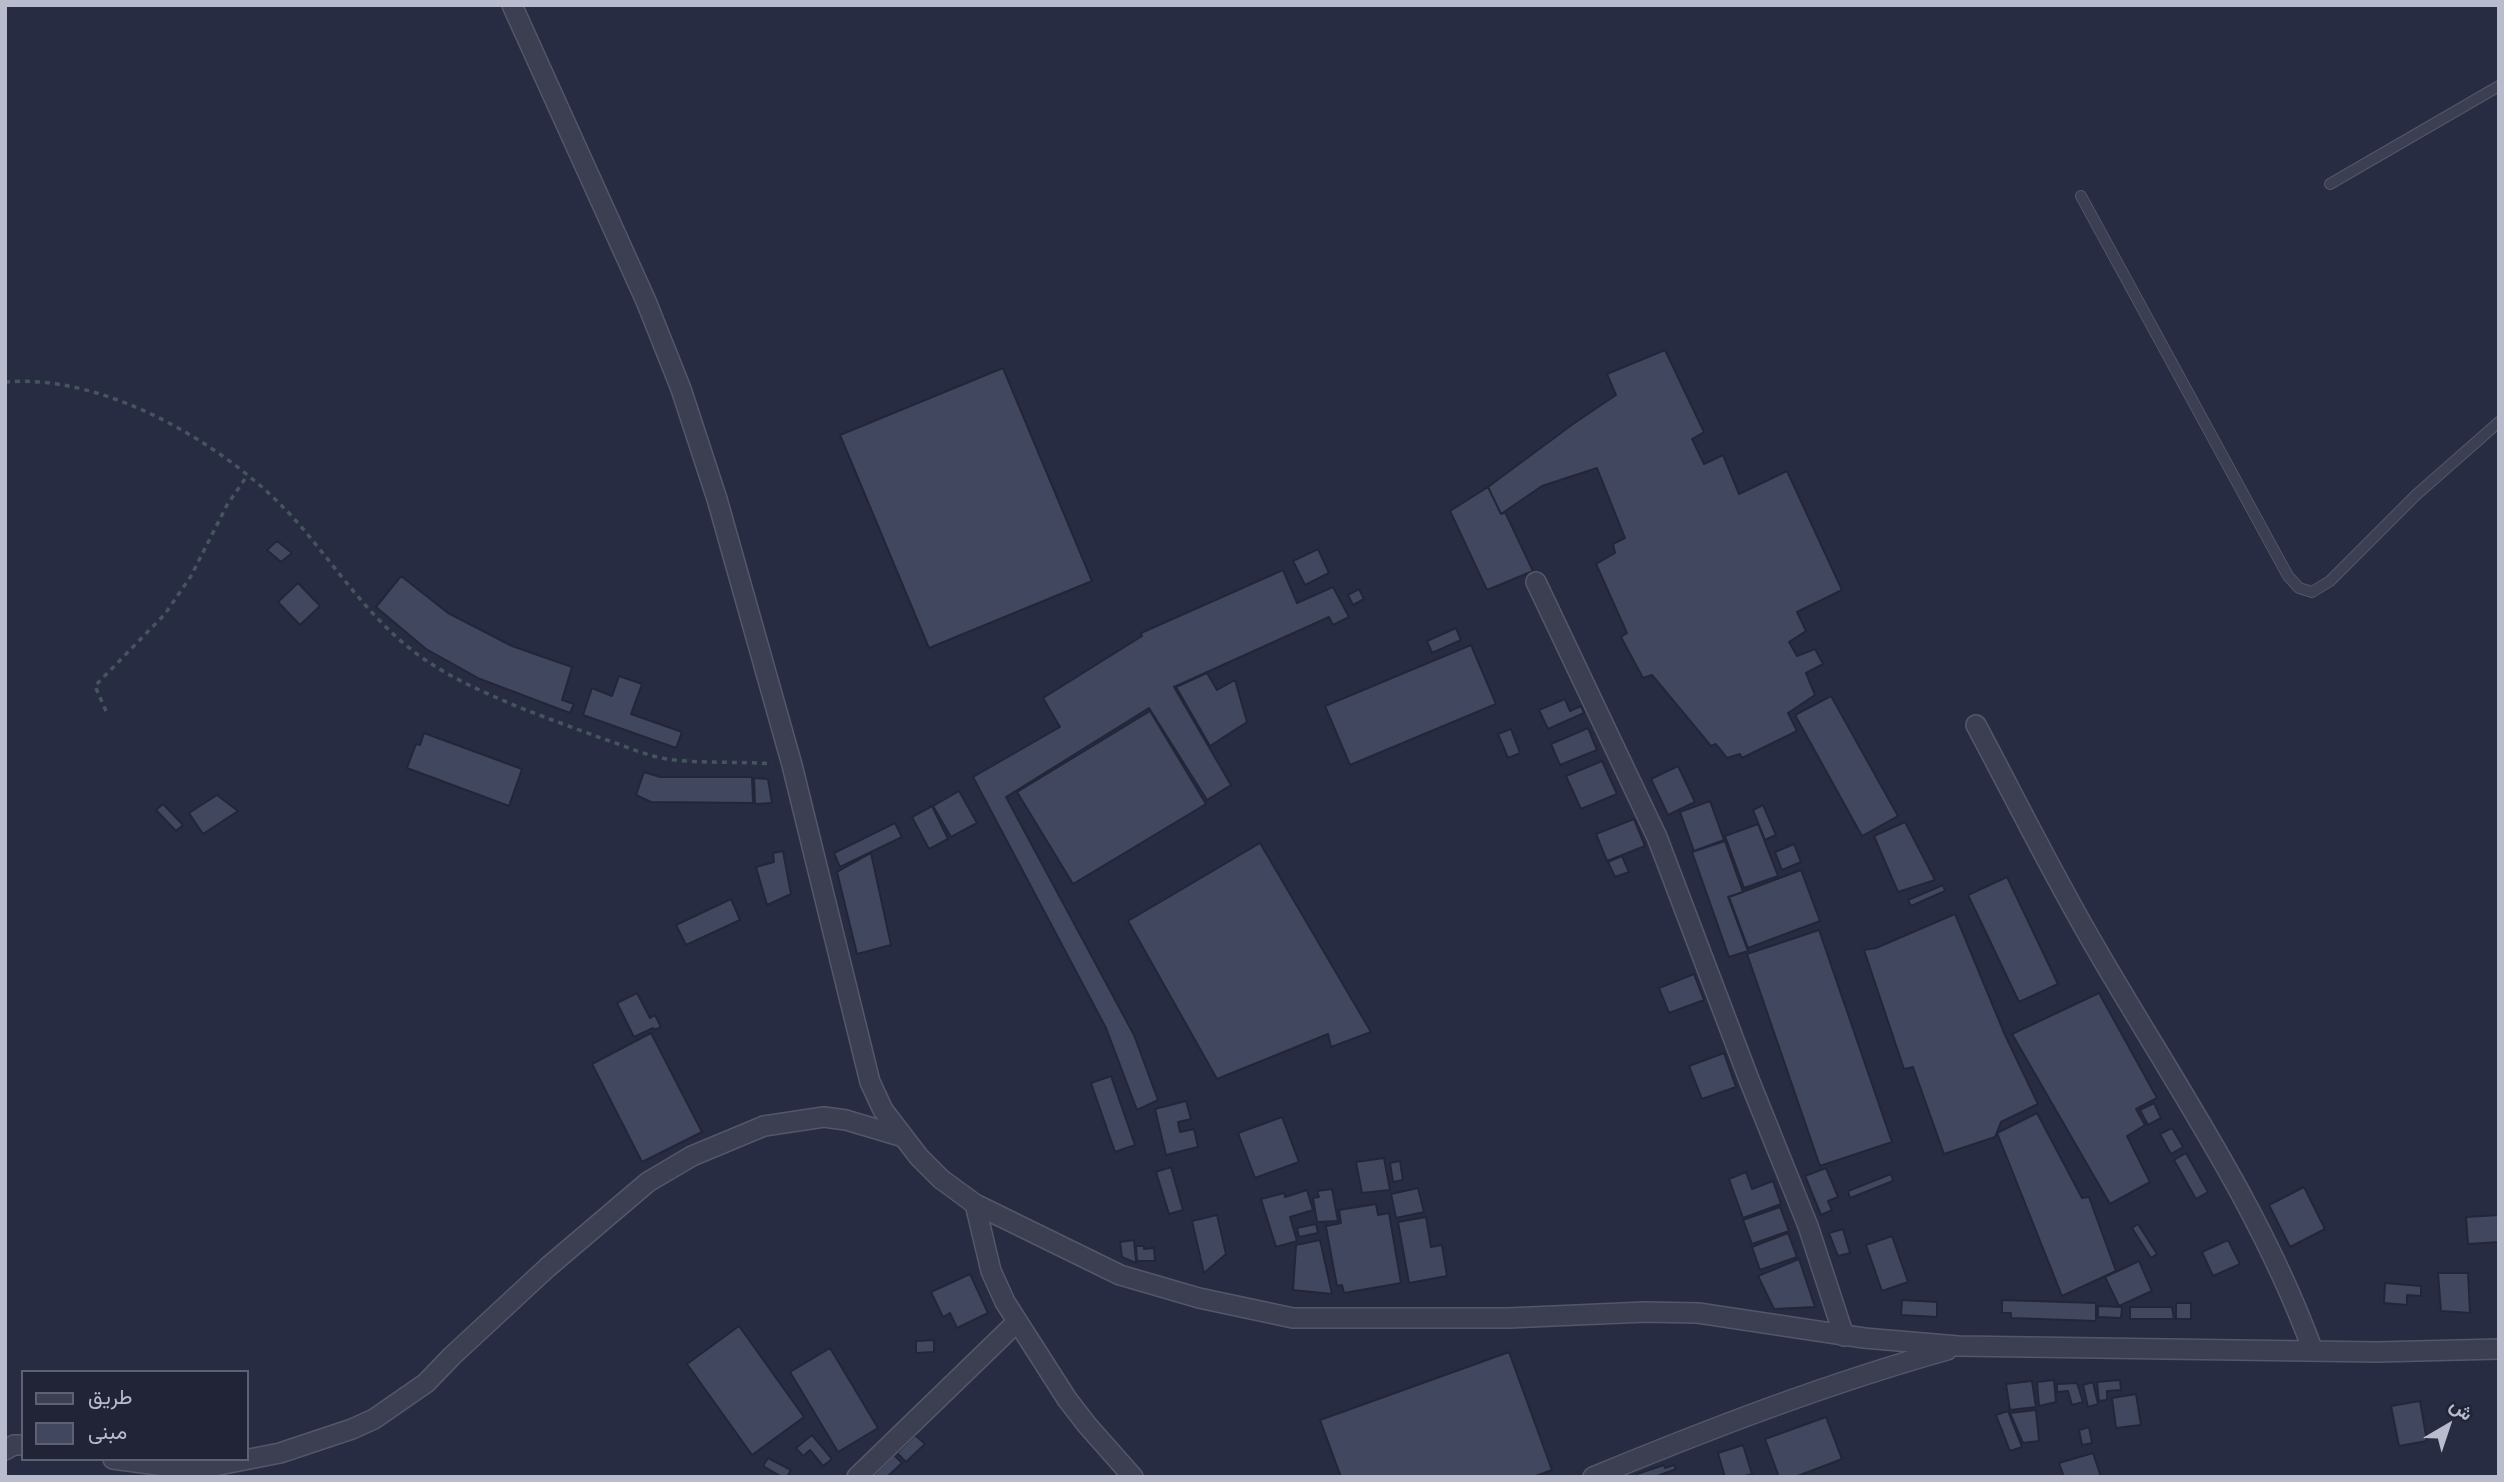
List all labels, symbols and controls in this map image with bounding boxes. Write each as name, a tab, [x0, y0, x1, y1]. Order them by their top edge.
legend	[21, 1370, 248, 1461]
text: طريق	[88, 1385, 133, 1409]
north arrow	[2413, 1391, 2483, 1461]
text: ش	[2445, 1393, 2478, 1425]
text: مبنى	[88, 1420, 127, 1444]

